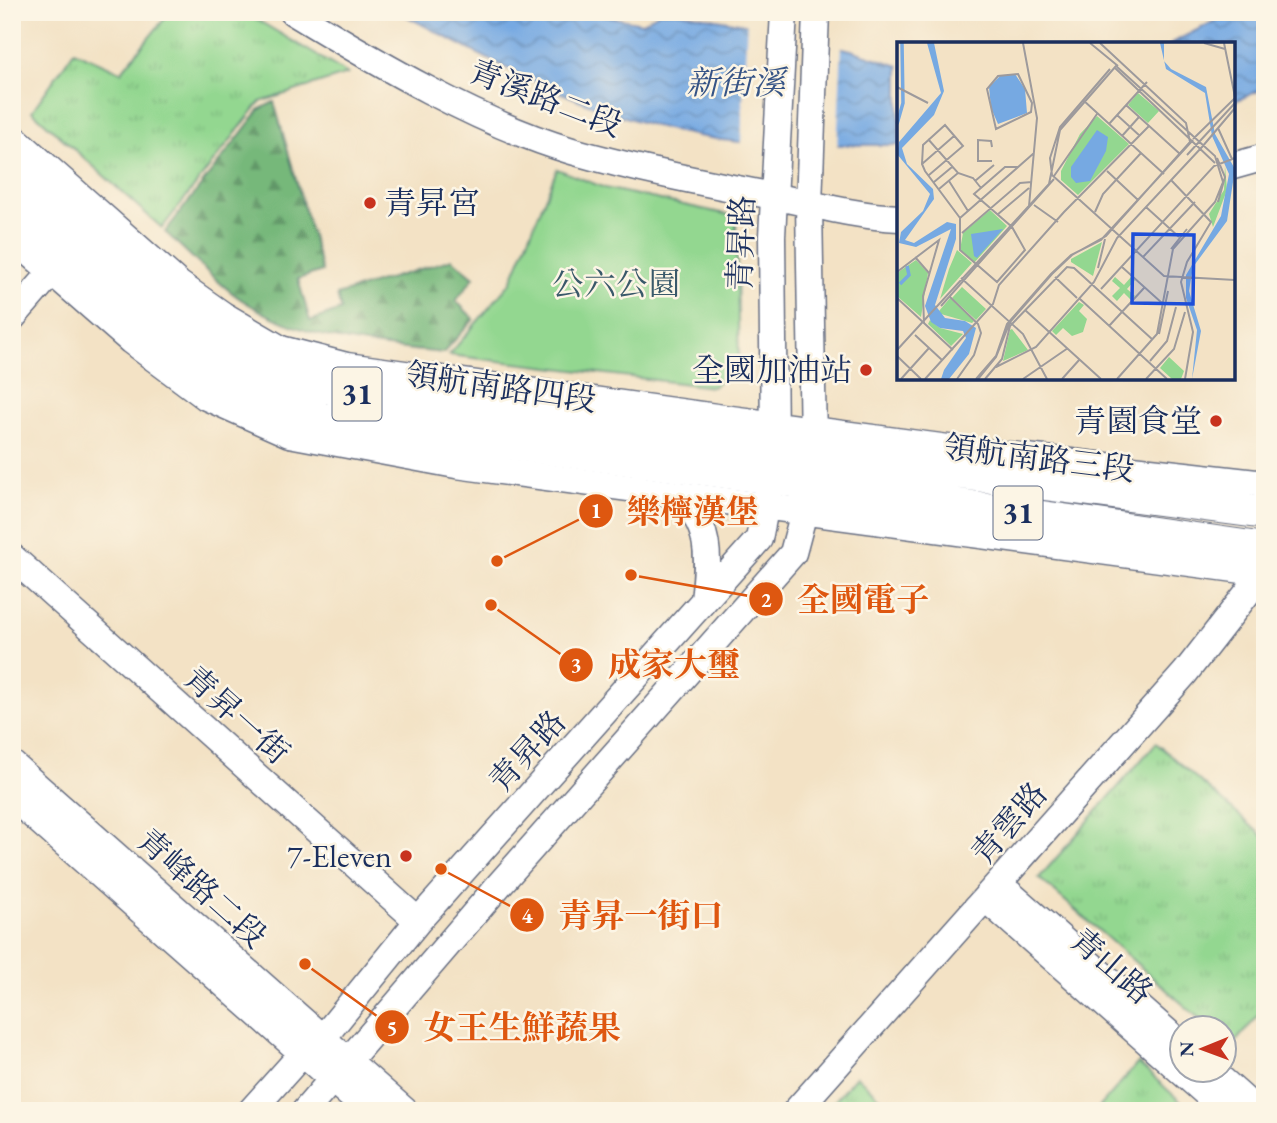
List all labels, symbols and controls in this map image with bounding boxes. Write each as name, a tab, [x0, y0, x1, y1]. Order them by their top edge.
inset map	[897, 42, 1235, 380]
street label: 青溪路二段	[464, 50, 628, 146]
water label: 新街溪	[687, 61, 789, 104]
place label: 青昇宮	[384, 182, 480, 224]
street label: 青昇路	[718, 194, 764, 292]
marker: 青昇宮	[362, 195, 378, 211]
park label: 公六公園	[552, 263, 680, 305]
place label: 全國加油站	[692, 349, 852, 391]
street label: 領航南路四段	[403, 353, 599, 421]
marker: 全國加油站	[858, 362, 874, 378]
road number: 31	[332, 368, 382, 420]
place label: 青園食堂	[1074, 400, 1202, 442]
marker: 青園食堂	[1208, 413, 1224, 429]
street label: 領航南路三段	[941, 425, 1137, 491]
callout: 樂檸漢堡	[578, 484, 773, 538]
road number: 31	[993, 486, 1042, 540]
text: 樂檸漢堡	[627, 490, 759, 533]
text: 1	[590, 497, 602, 524]
callout: 全國電子	[748, 572, 943, 626]
text: 全國電子	[797, 578, 929, 621]
text: 2	[760, 586, 772, 613]
callout: 成家大璽	[559, 638, 754, 692]
text: 成家大璽	[608, 643, 740, 686]
text: 3	[570, 651, 582, 678]
street label: 青昇一街	[175, 657, 299, 773]
street label: 青昇路	[479, 701, 575, 801]
street label: 青雲路	[962, 773, 1056, 873]
street label: 青峰路二段	[128, 819, 276, 957]
place label: 7-Eleven	[287, 835, 392, 877]
marker: 7-Eleven	[398, 848, 414, 864]
callout: 青昇一街口	[510, 888, 738, 942]
text: 青昇一街口	[559, 894, 724, 937]
text: 4	[521, 902, 533, 929]
street label: 青山路	[1062, 919, 1162, 1013]
callout: 女王生鮮蔬果	[374, 1000, 635, 1054]
text: 女王生鮮蔬果	[423, 1006, 621, 1049]
text: 5	[386, 1014, 398, 1041]
north arrow	[1168, 1014, 1238, 1084]
text: N	[1174, 1041, 1199, 1057]

